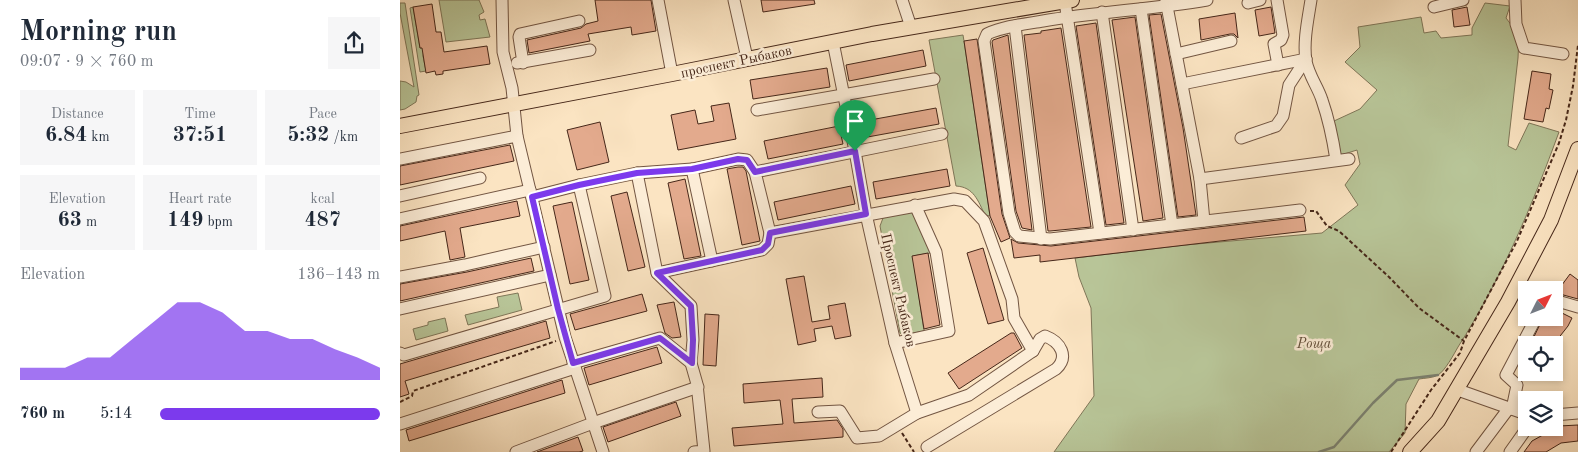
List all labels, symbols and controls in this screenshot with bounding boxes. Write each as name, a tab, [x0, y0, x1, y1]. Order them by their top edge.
button: share	[328, 17, 380, 69]
text: Morning run	[20, 19, 177, 47]
street label: проспект Рыбаков	[680, 43, 793, 81]
text: 09:07 · 9 × 760 m	[20, 54, 153, 70]
pin	[834, 100, 876, 151]
text: Distance	[51, 107, 104, 121]
text: Time	[184, 107, 216, 121]
text: Pace	[308, 107, 337, 121]
icon: arrive	[841, 107, 869, 135]
text: 6.84	[45, 125, 87, 146]
text: 37:51	[173, 125, 227, 146]
text: 5:32	[287, 125, 330, 146]
text: km	[87, 130, 110, 144]
text: /km	[330, 130, 358, 144]
text: Elevation	[49, 192, 106, 206]
text: Heart rate	[169, 192, 231, 206]
text: kcal	[311, 192, 335, 206]
text: 63	[58, 210, 82, 231]
text: 149	[167, 210, 204, 231]
text: 487	[304, 210, 341, 231]
text: m	[82, 215, 97, 229]
text: bpm	[204, 215, 233, 229]
street label: Проспект Рыбаков	[878, 232, 918, 349]
text: Elevation	[20, 267, 85, 283]
text: 136–143 m	[297, 267, 380, 283]
north arrow	[1518, 281, 1562, 326]
map controls	[1518, 281, 1563, 436]
button: locate	[1518, 336, 1563, 381]
park label: Роща	[1296, 337, 1332, 352]
button: layers	[1518, 391, 1563, 436]
text: 760 m	[20, 406, 65, 422]
text: 5:14	[100, 406, 132, 422]

